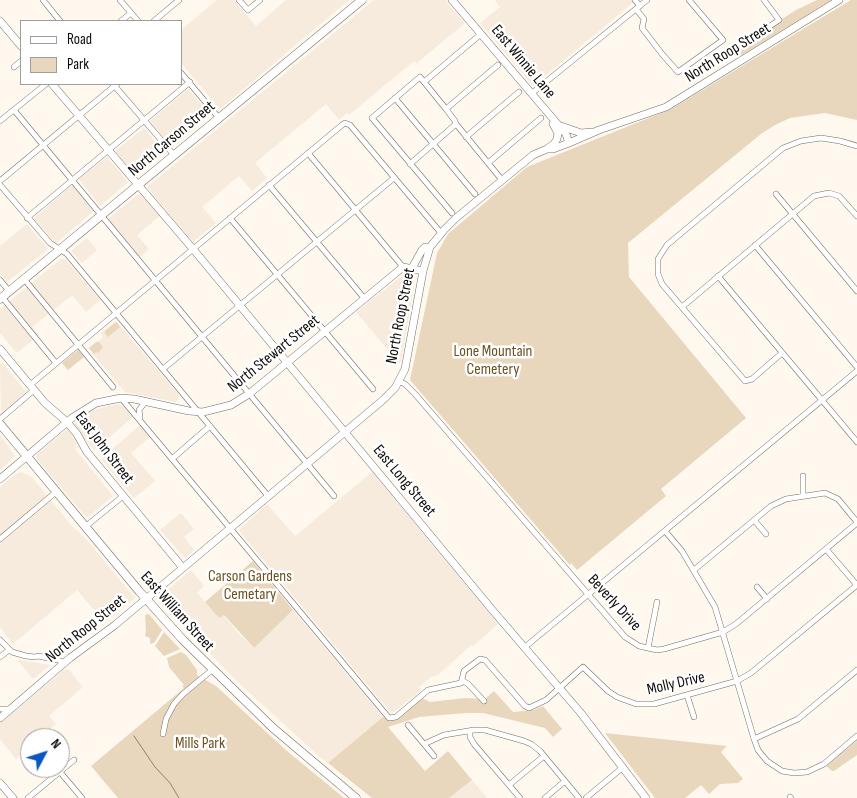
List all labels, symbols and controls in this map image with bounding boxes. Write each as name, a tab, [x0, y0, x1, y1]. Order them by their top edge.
street label: North Roop Street	[682, 19, 774, 87]
legend	[20, 20, 182, 85]
street label: East Winnie Lane	[487, 21, 559, 103]
text: Road	[67, 30, 92, 49]
text: Park	[67, 55, 89, 74]
street label: North Carson Street	[125, 97, 219, 181]
street label: North Roop Street	[382, 266, 420, 366]
street label: North Stewart Street	[224, 311, 324, 397]
park label: Lone Mountain Cemetery	[454, 342, 532, 380]
street label: East John Street	[71, 408, 137, 488]
street label: East Long Street	[368, 441, 440, 521]
park label: Carson Gardens Cemetary	[208, 567, 292, 605]
street label: East William Street	[136, 568, 218, 656]
street label: Beverly Drive	[583, 571, 645, 635]
street label: North Roop Street	[42, 591, 130, 667]
street label: Molly Drive	[645, 668, 707, 700]
north arrow	[20, 728, 70, 778]
park label: Mills Park	[175, 734, 225, 754]
text: N	[47, 735, 65, 752]

